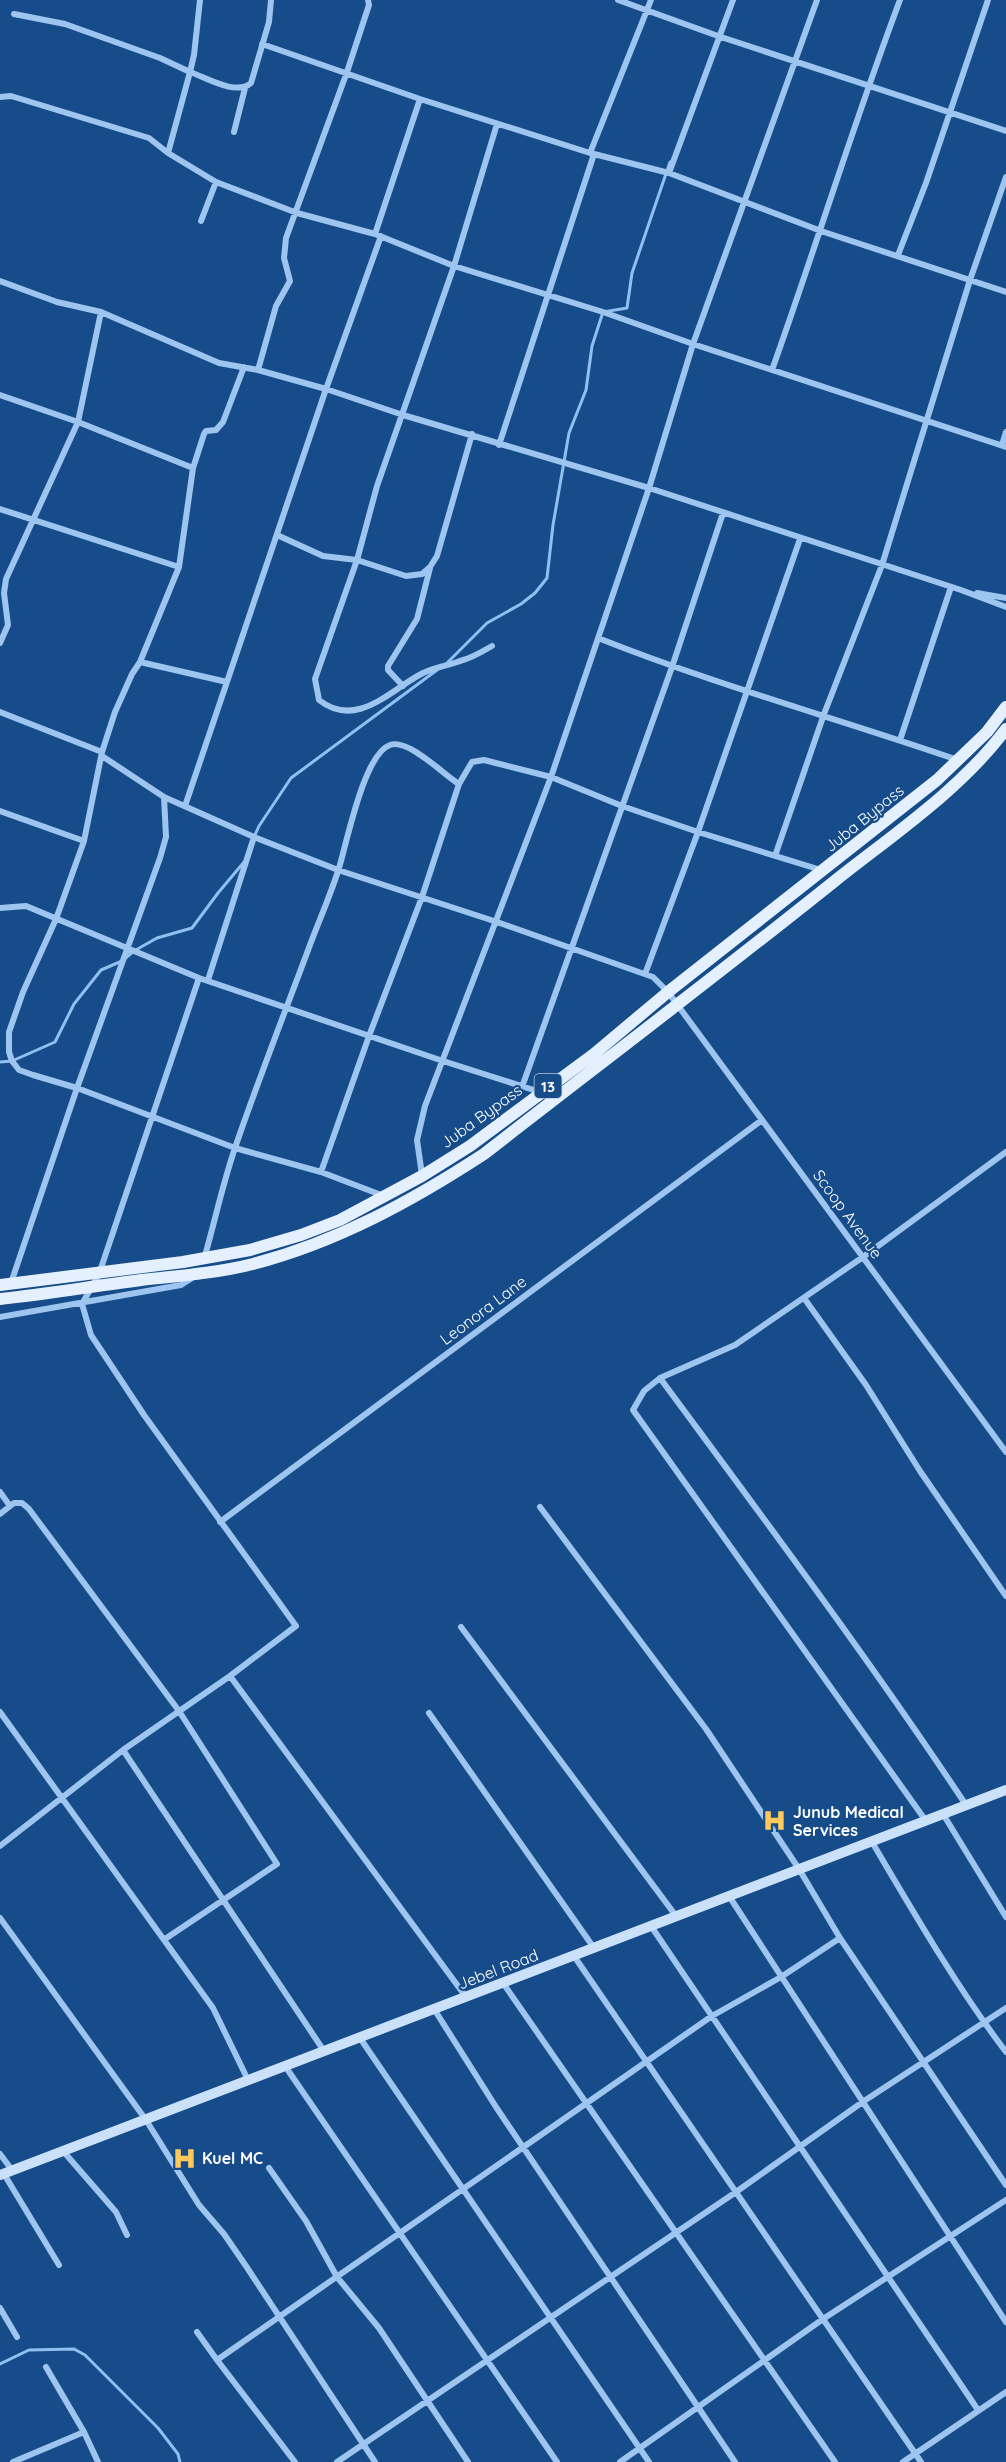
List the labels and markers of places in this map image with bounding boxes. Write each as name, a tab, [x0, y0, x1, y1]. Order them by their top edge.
place label: Junub Medical Services	[793, 1802, 904, 1840]
hospital icon: Junub Medical Services	[762, 1808, 788, 1834]
hospital icon: Kuel MC	[171, 2145, 197, 2171]
place label: Kuel MC	[202, 2148, 263, 2168]

